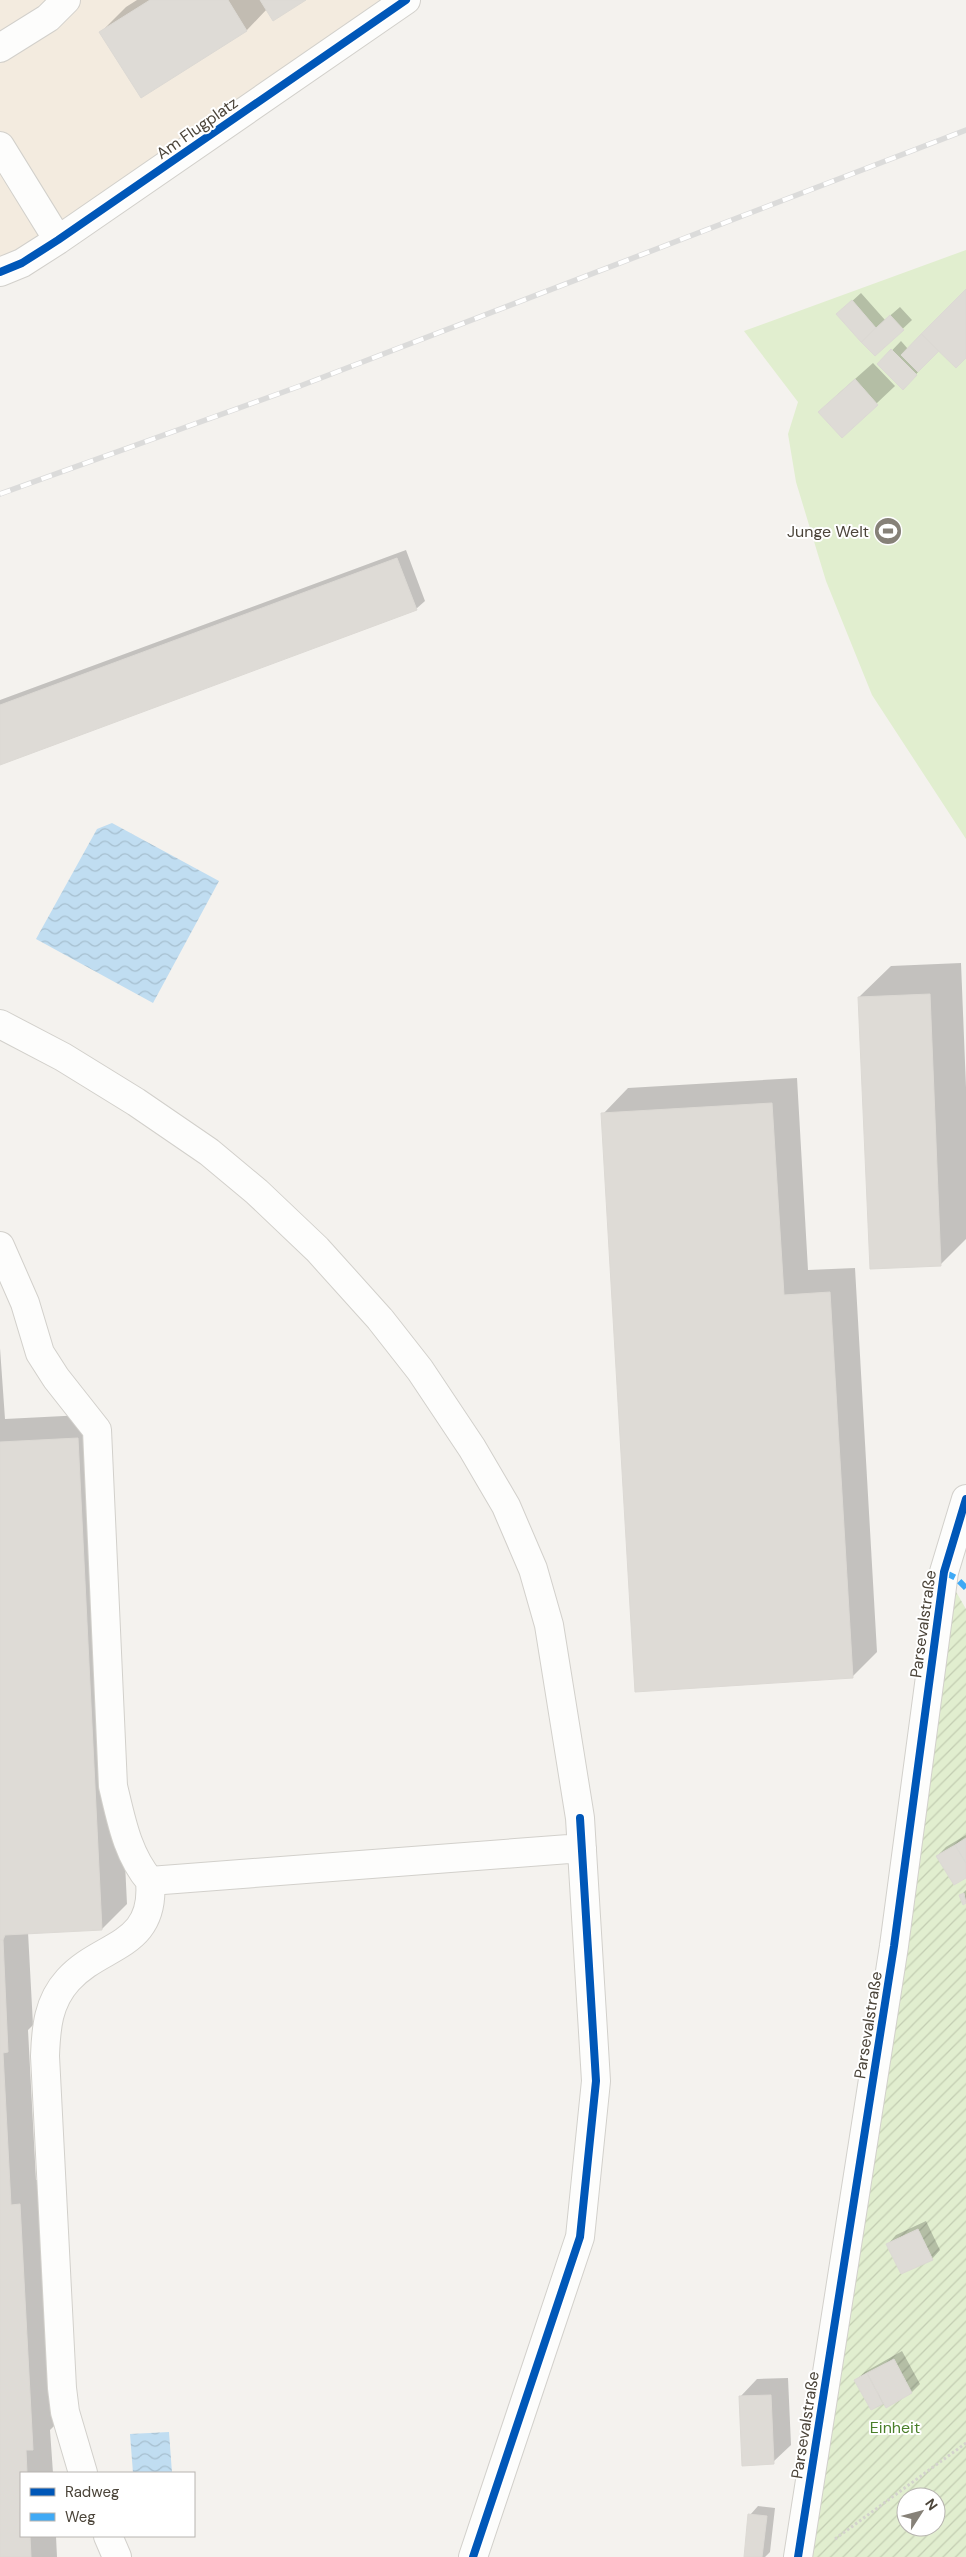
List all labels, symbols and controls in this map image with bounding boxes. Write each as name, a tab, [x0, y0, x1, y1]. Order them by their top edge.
street label: Am Flugplatz	[152, 92, 242, 164]
sports icon: Junge Welt	[873, 516, 903, 546]
place label: Junge Welt	[787, 521, 869, 542]
street label: Parsevalstraße	[905, 1569, 941, 1679]
street label: Parsevalstraße	[849, 1970, 887, 2080]
street label: Parsevalstraße	[786, 2370, 824, 2480]
park label: Einheit	[870, 2417, 920, 2438]
legend	[20, 2472, 195, 2537]
text: Radweg	[65, 2482, 119, 2502]
north arrow	[896, 2487, 946, 2537]
text: N	[921, 2495, 942, 2514]
text: Weg	[65, 2507, 96, 2527]

